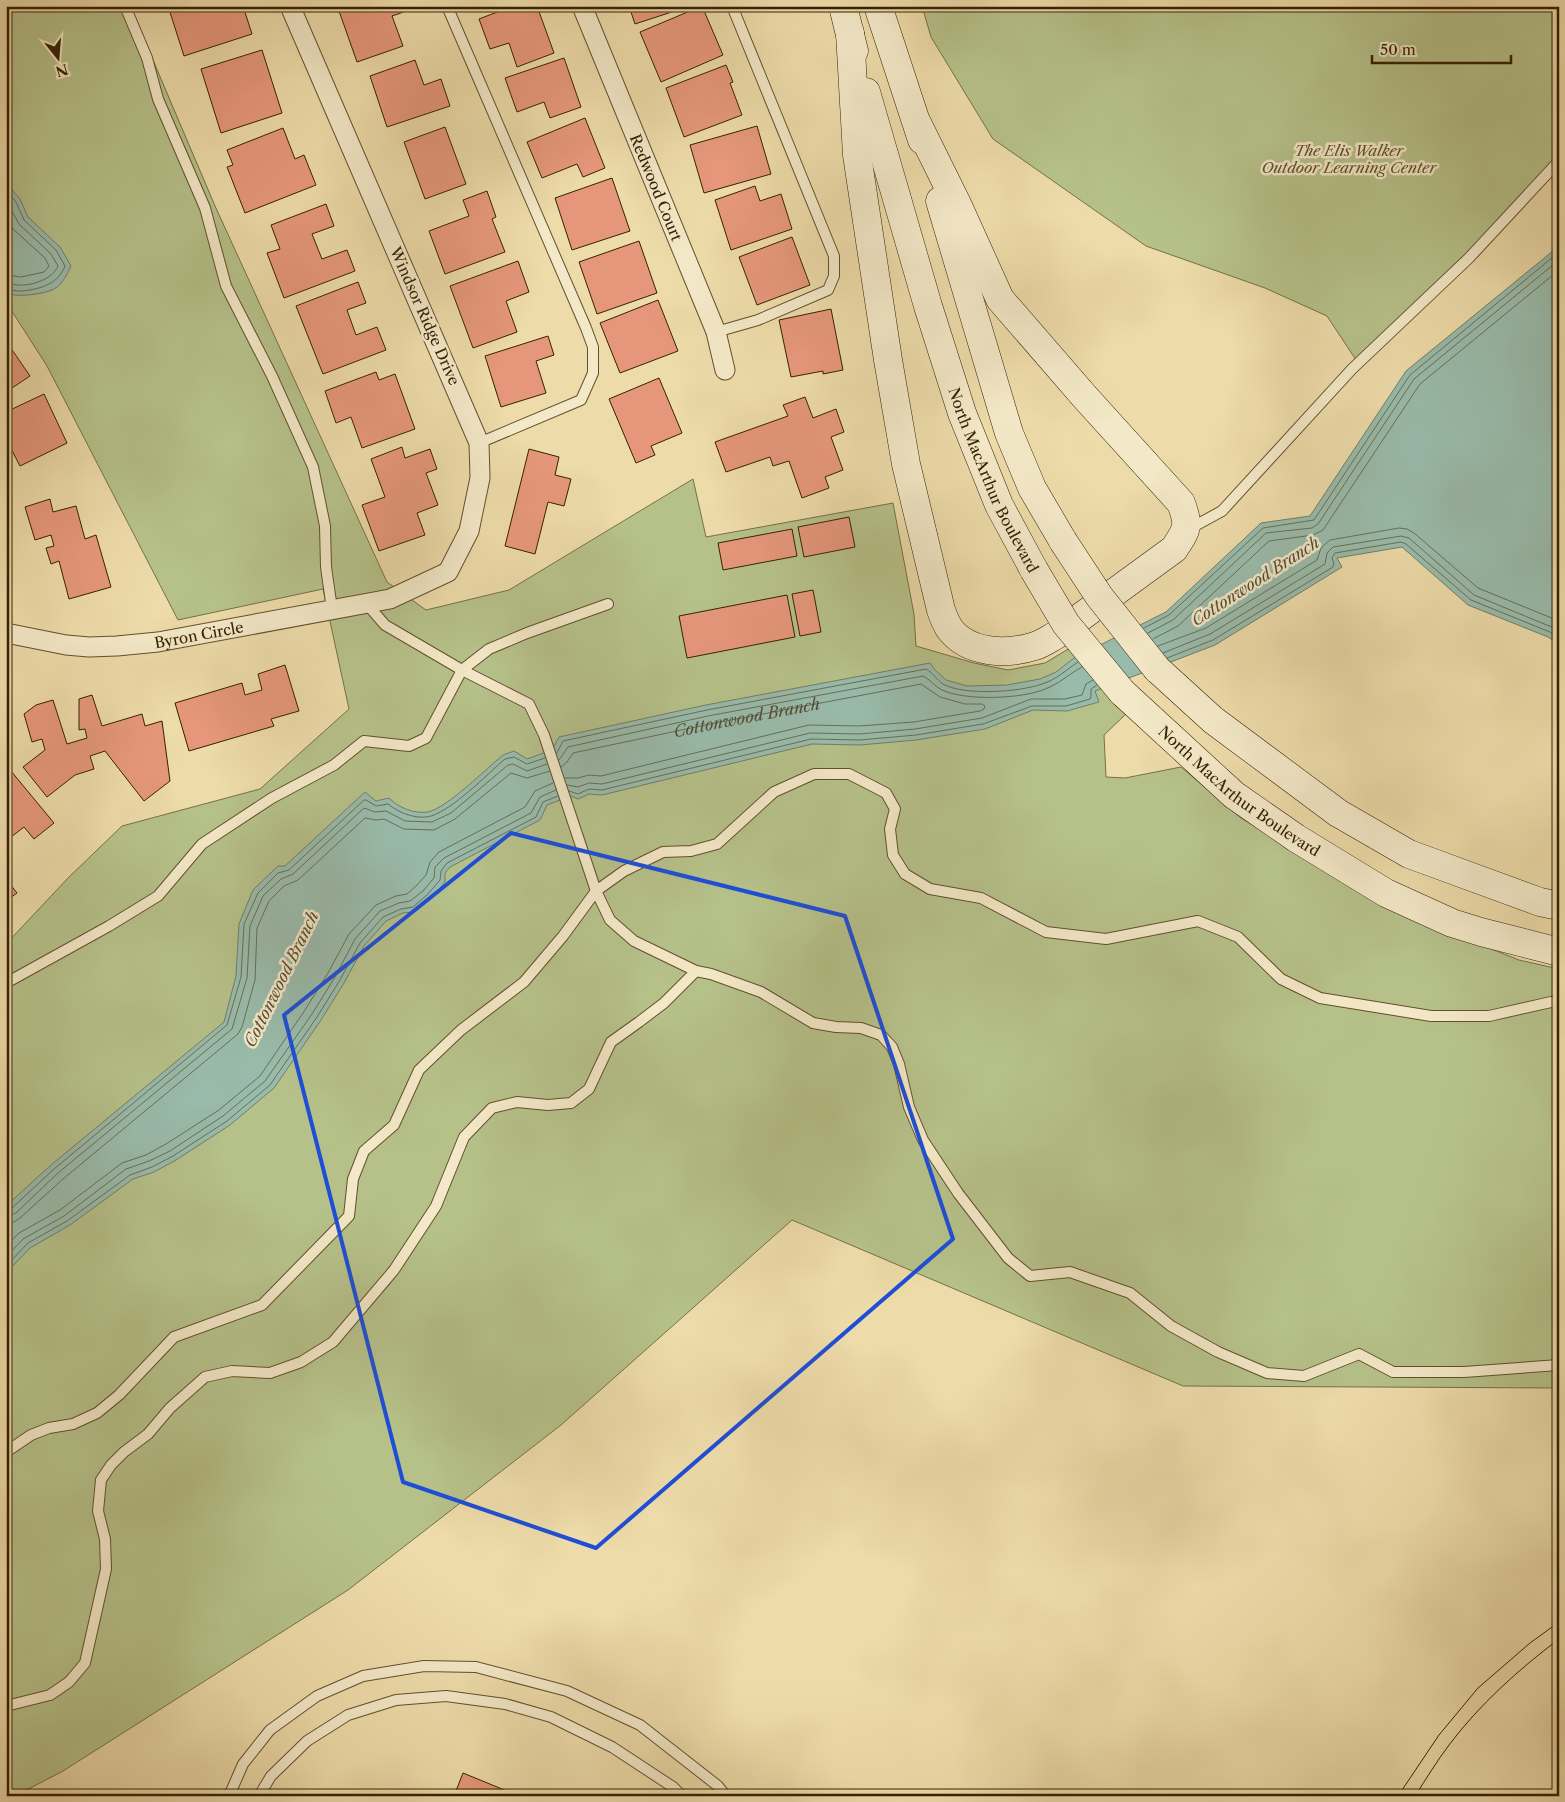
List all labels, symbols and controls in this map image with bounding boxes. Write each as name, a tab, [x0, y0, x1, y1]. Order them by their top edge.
north arrow	[32, 32, 82, 82]
scale bar	[1372, 32, 1511, 64]
text: 50 m	[1380, 40, 1416, 59]
text: N	[53, 60, 70, 81]
street label: Redwood Court	[626, 131, 687, 244]
park label: The Elis Walker Outdoor Learning Center	[1262, 141, 1437, 177]
street label: Windsor Ridge Drive	[386, 243, 464, 388]
street label: North MacArthur Boulevard	[945, 385, 1043, 576]
water label: Cottonwood Branch	[1187, 532, 1323, 630]
street label: Byron Circle	[153, 617, 245, 652]
water label: Cottonwood Branch	[672, 693, 822, 741]
street label: North MacArthur Boulevard	[1155, 721, 1324, 860]
water label: Cottonwood Branch	[239, 908, 323, 1050]

